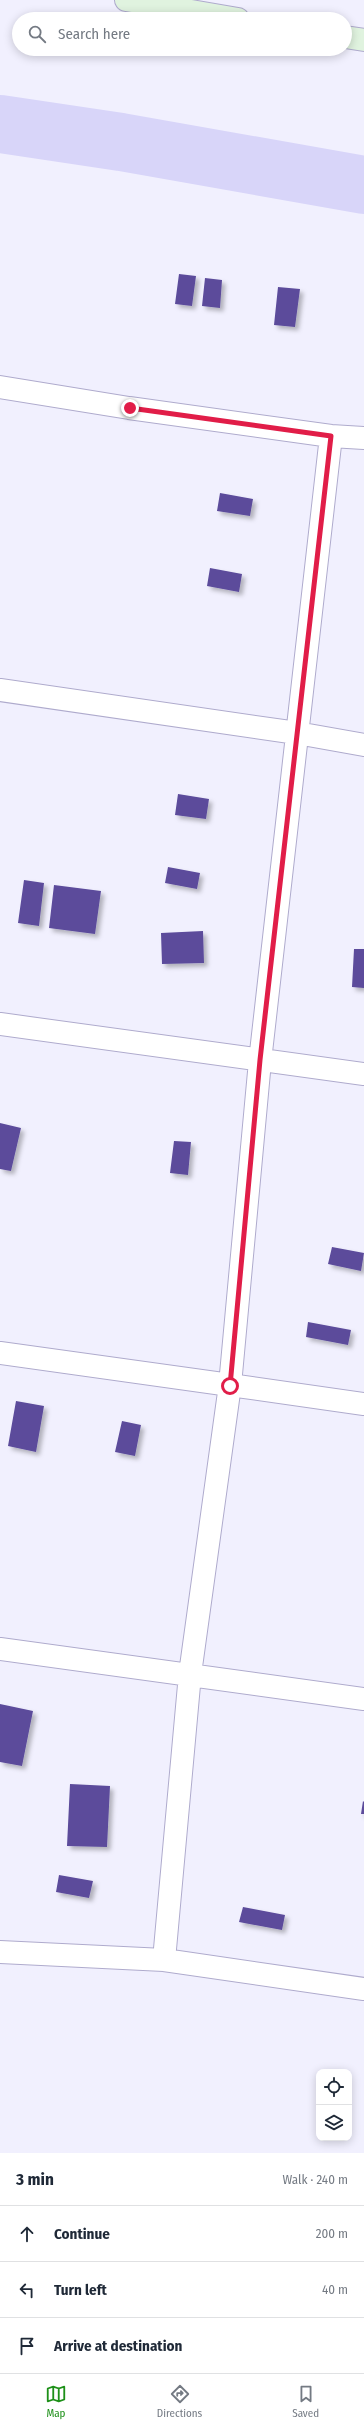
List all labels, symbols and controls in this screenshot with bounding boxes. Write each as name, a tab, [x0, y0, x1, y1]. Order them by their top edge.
search box	[12, 12, 352, 56]
icon: search	[26, 23, 48, 45]
text: Search here	[58, 25, 130, 43]
route end	[121, 399, 139, 417]
route start	[221, 1377, 239, 1395]
map controls	[316, 2069, 352, 2141]
button: locate	[316, 2069, 352, 2105]
button: layers	[316, 2105, 352, 2141]
text: 3 min	[16, 2169, 54, 2190]
text: Walk · 240 m	[282, 2172, 348, 2187]
icon: ahead	[16, 2223, 38, 2245]
text: Continue	[54, 2225, 110, 2243]
text: 200 m	[316, 2226, 348, 2241]
icon: left	[16, 2279, 38, 2301]
text: Turn left	[54, 2281, 107, 2299]
text: 40 m	[322, 2282, 348, 2297]
icon: arrive	[16, 2335, 38, 2357]
text: Arrive at destination	[54, 2337, 182, 2355]
tab: Map	[45, 2383, 67, 2420]
tab: Directions	[157, 2383, 202, 2420]
tab: Saved	[292, 2383, 319, 2420]

